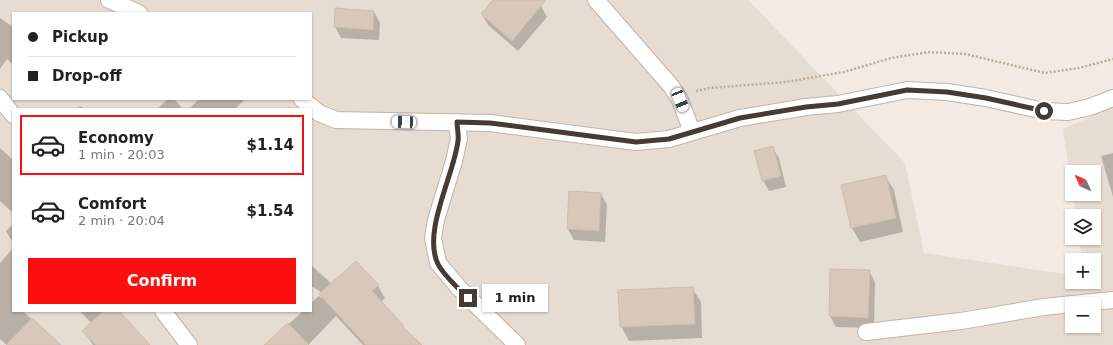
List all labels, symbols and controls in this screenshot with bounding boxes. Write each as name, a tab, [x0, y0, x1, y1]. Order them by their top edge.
text: Pickup	[52, 28, 108, 46]
text: Drop-off	[52, 67, 122, 85]
car	[670, 87, 690, 113]
route start	[1035, 102, 1053, 120]
car	[392, 116, 416, 128]
icon: car	[30, 127, 66, 163]
text: Economy	[78, 129, 154, 147]
text: $1.14	[247, 136, 294, 154]
text: 1 min · 20:03	[78, 147, 165, 162]
north arrow	[1065, 165, 1101, 201]
map controls	[1065, 165, 1101, 333]
icon: car	[30, 193, 66, 229]
text: Comfort	[78, 195, 146, 213]
text: $1.54	[247, 202, 294, 220]
button: layers	[1065, 209, 1101, 245]
text: 2 min · 20:04	[78, 213, 165, 228]
button: +	[1065, 253, 1101, 289]
button: Confirm	[28, 258, 296, 304]
callout: 1 min	[482, 284, 548, 312]
route end	[459, 289, 477, 307]
text: 1 min	[495, 290, 535, 305]
button: −	[1065, 297, 1101, 333]

